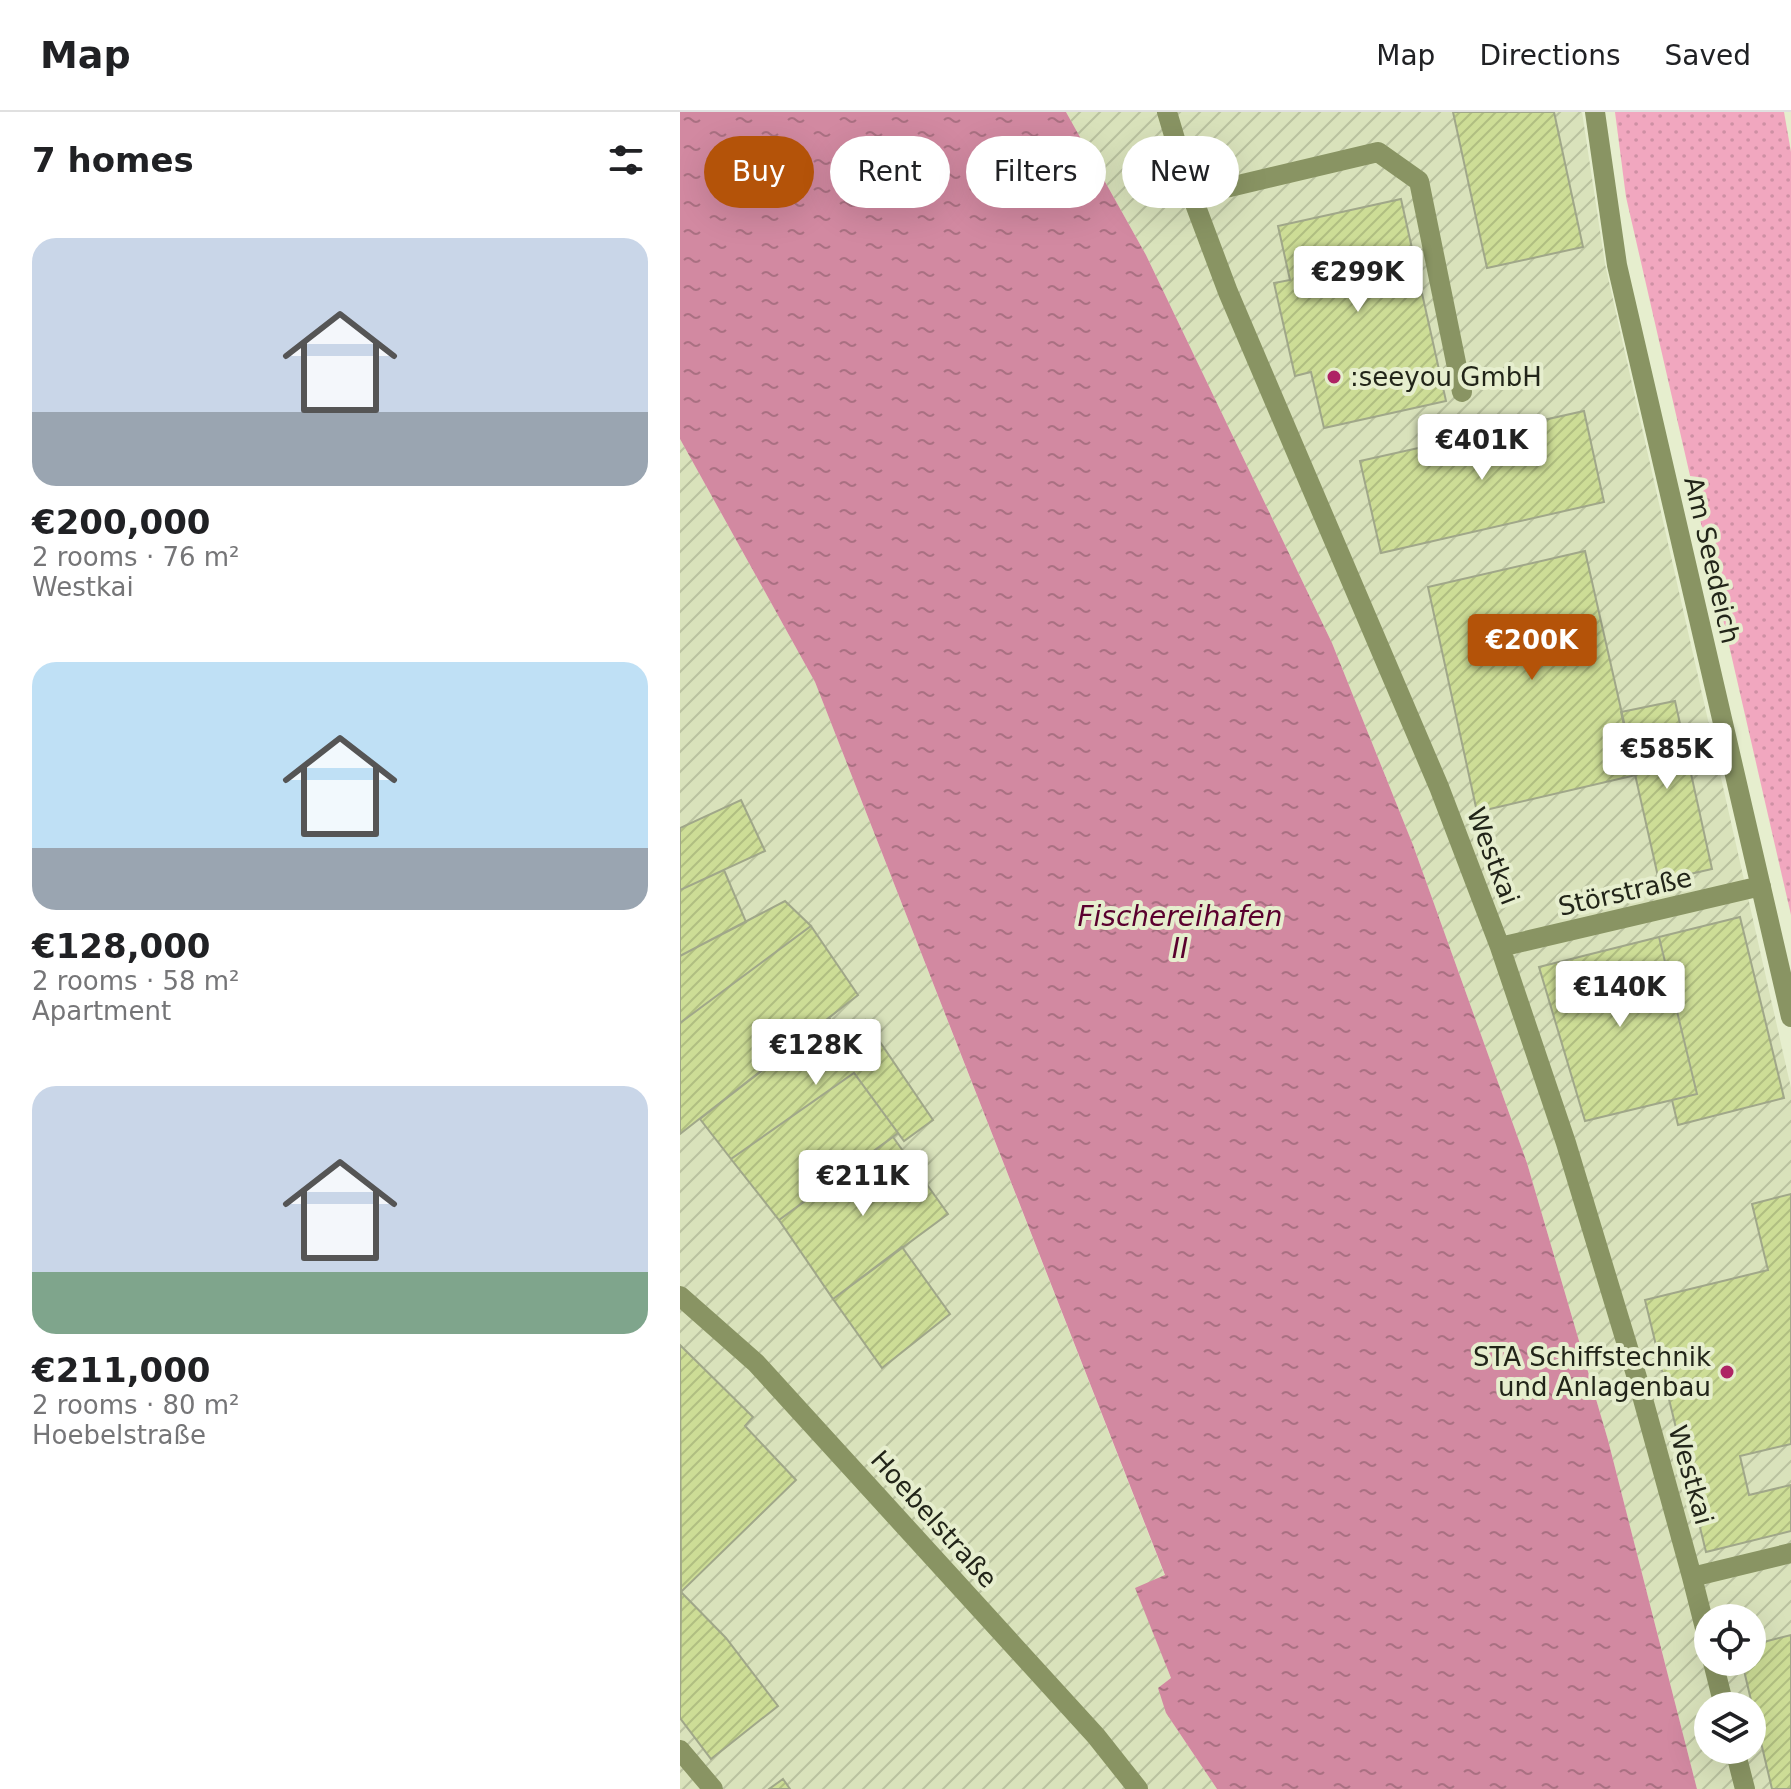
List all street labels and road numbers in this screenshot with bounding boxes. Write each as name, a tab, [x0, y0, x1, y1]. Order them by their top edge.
street label: Am Seedeich	[1678, 474, 1746, 646]
street label: Westkai	[1461, 803, 1525, 909]
street label: Störstraße	[1555, 862, 1695, 922]
street label: Westkai	[1663, 1422, 1719, 1528]
street label: Hoebelstraße	[865, 1444, 1003, 1594]

